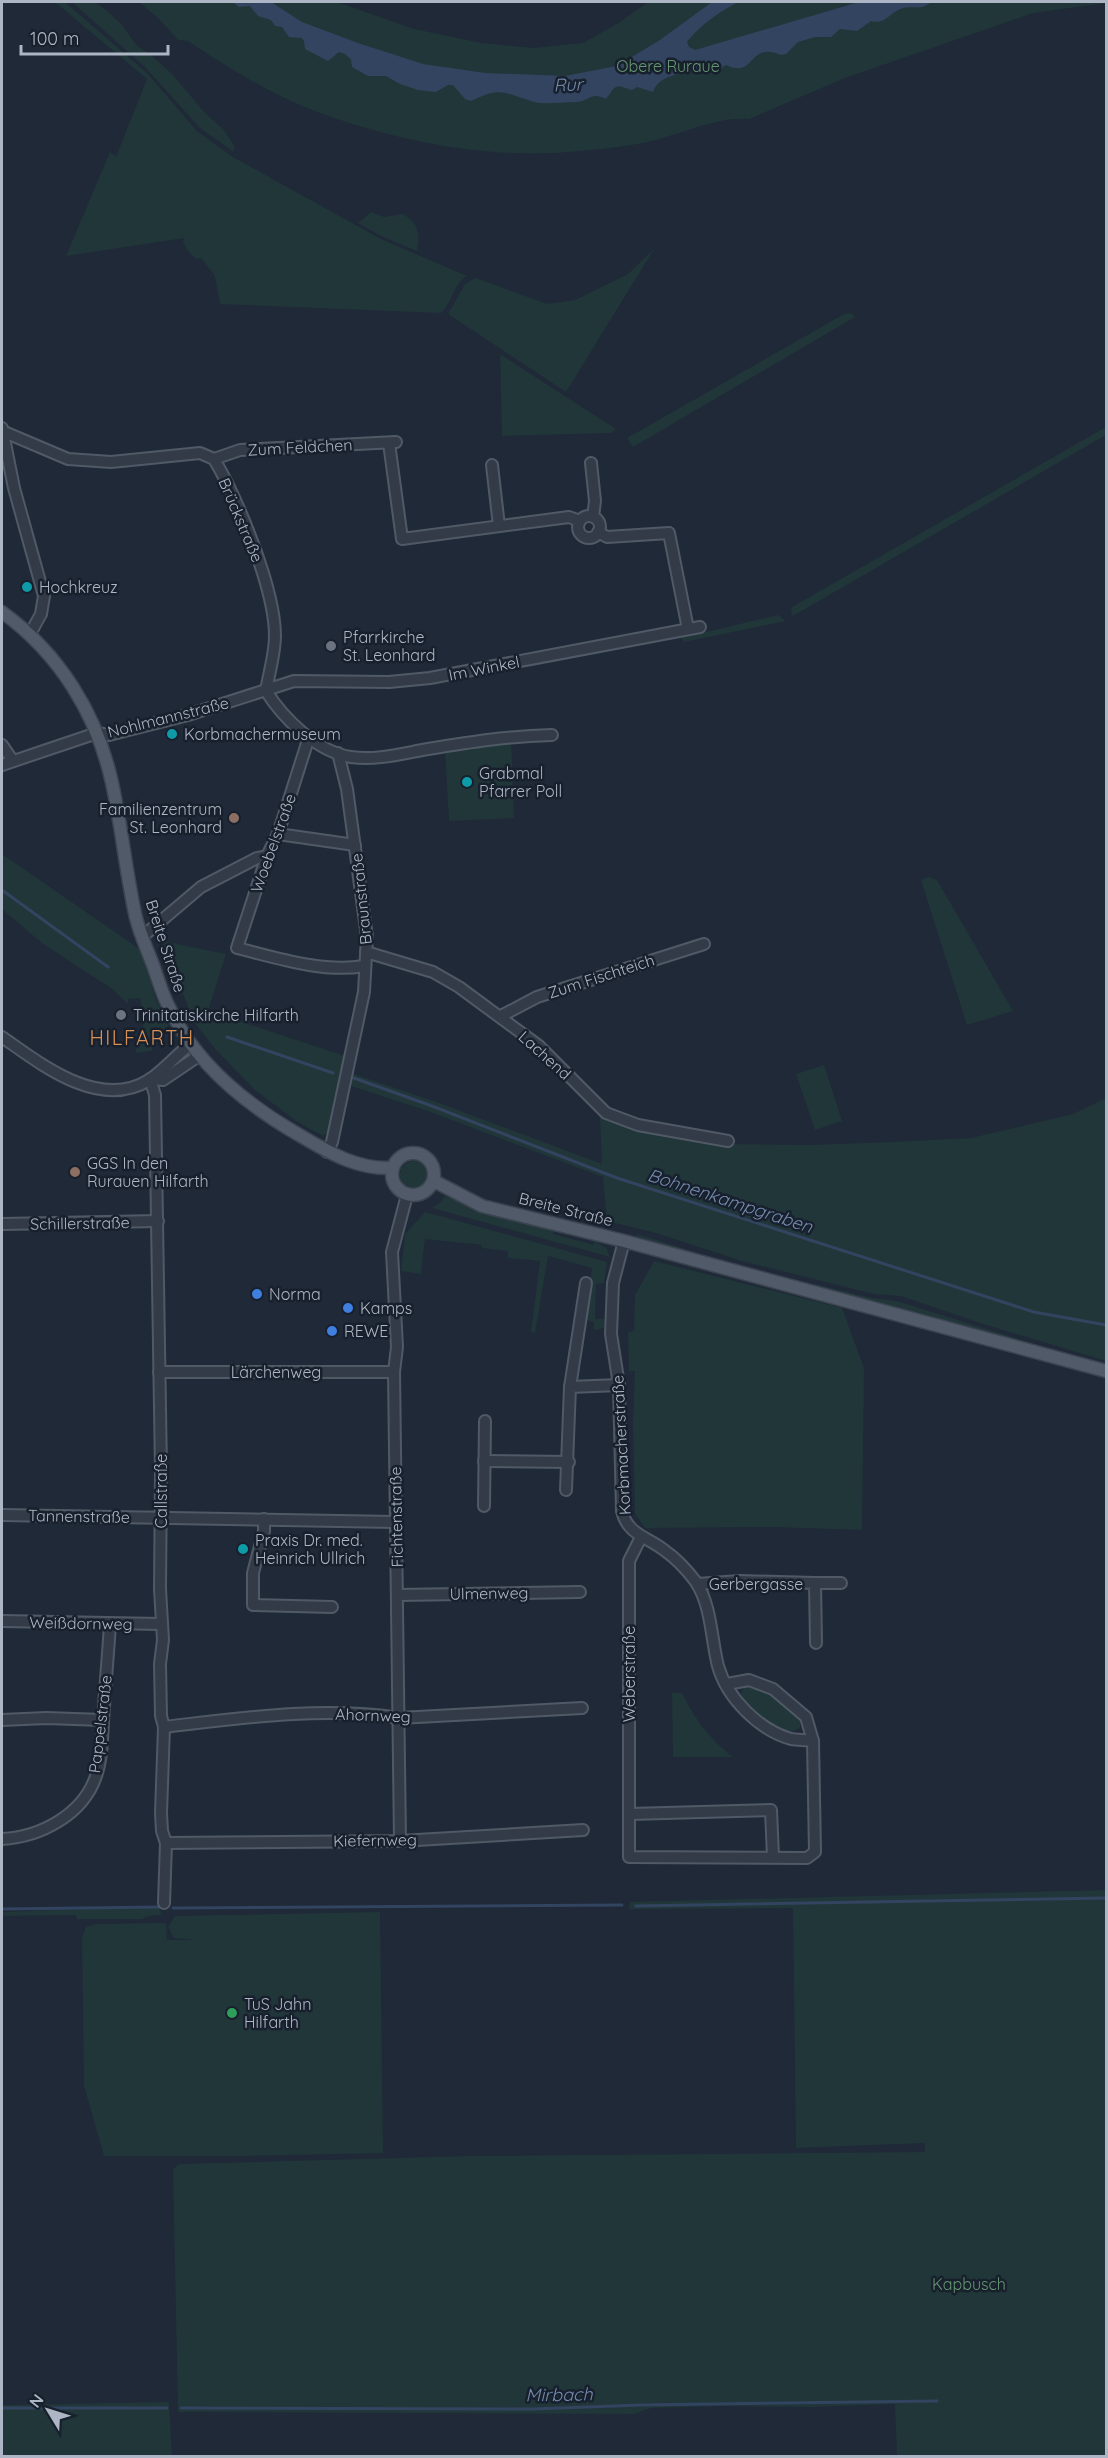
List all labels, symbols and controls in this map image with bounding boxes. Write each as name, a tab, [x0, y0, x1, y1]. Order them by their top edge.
scale bar	[21, 18, 168, 56]
text: 100 m	[30, 27, 79, 50]
park label: Obere Ruraue	[616, 56, 720, 76]
water label: Rur	[553, 72, 585, 97]
street label: Zum Feldchen	[247, 434, 353, 460]
street label: Brückstraße	[214, 475, 268, 565]
place label: Hochkreuz	[39, 577, 118, 597]
marker: Hochkreuz	[20, 580, 34, 594]
place label: Pfarrkirche St. Leonhard	[343, 627, 435, 665]
marker: Pfarrkirche St. Leonhard	[324, 639, 338, 653]
street label: Im Winkel	[447, 651, 521, 685]
street label: Nohlmannstraße	[105, 692, 231, 742]
place label: Korbmachermuseum	[184, 724, 341, 744]
marker: Korbmachermuseum	[165, 727, 179, 741]
place label: Grabmal Pfarrer Poll	[479, 763, 562, 801]
marker: Grabmal Pfarrer Poll	[460, 775, 474, 789]
street label: Woebelstraße	[246, 791, 300, 895]
place label: Familienzentrum St. Leonhard	[99, 799, 222, 837]
marker: Familienzentrum St. Leonhard	[227, 811, 241, 825]
street label: Braunstraße	[346, 852, 376, 946]
street label: Breite Straße	[142, 897, 190, 995]
street label: Zum Fischteich	[545, 949, 657, 1003]
place label: Trinitatiskirche Hilfarth	[133, 1005, 299, 1025]
marker: Trinitatiskirche Hilfarth	[114, 1008, 128, 1022]
district label: HILFARTH	[89, 1025, 195, 1050]
street label: Lachend	[515, 1026, 575, 1084]
place label: GGS In den Rurauen Hilfarth	[87, 1153, 209, 1191]
water label: Bohnenkampgraben	[645, 1163, 816, 1238]
marker: GGS In den Rurauen Hilfarth	[68, 1165, 82, 1179]
street label: Breite Straße	[517, 1188, 615, 1230]
street label: Schillerstraße	[30, 1212, 130, 1234]
place label: Norma	[269, 1284, 321, 1304]
marker: Norma	[250, 1287, 264, 1301]
place label: Kamps	[360, 1298, 412, 1318]
marker: Kamps	[341, 1301, 355, 1315]
place label: REWE	[344, 1321, 388, 1341]
marker: REWE	[325, 1324, 339, 1338]
street label: Lärchenweg	[231, 1362, 321, 1382]
street label: Korbmacherstraße	[607, 1374, 635, 1516]
street label: Callstraße	[151, 1454, 171, 1528]
street label: Fichtenstraße	[385, 1466, 407, 1568]
street label: Tannenstraße	[28, 1505, 130, 1527]
place label: Praxis Dr. med. Heinrich Ullrich	[255, 1530, 365, 1568]
marker: Praxis Dr. med. Heinrich Ullrich	[236, 1542, 250, 1556]
street label: Gerbergasse	[709, 1574, 803, 1594]
street label: Ulmenweg	[449, 1582, 529, 1604]
street label: Weißdornweg	[29, 1612, 133, 1634]
street label: Weberstraße	[619, 1626, 639, 1722]
street label: Pappelstraße	[84, 1674, 116, 1774]
street label: Ahornweg	[335, 1704, 411, 1726]
street label: Kiefernweg	[333, 1829, 417, 1851]
place label: TuS Jahn Hilfarth	[244, 1994, 311, 2032]
marker: TuS Jahn Hilfarth	[225, 2006, 239, 2020]
park label: Kapbusch	[932, 2274, 1006, 2294]
north arrow	[18, 2380, 78, 2440]
water label: Mirbach	[525, 2382, 593, 2407]
text: N	[25, 2390, 48, 2412]

